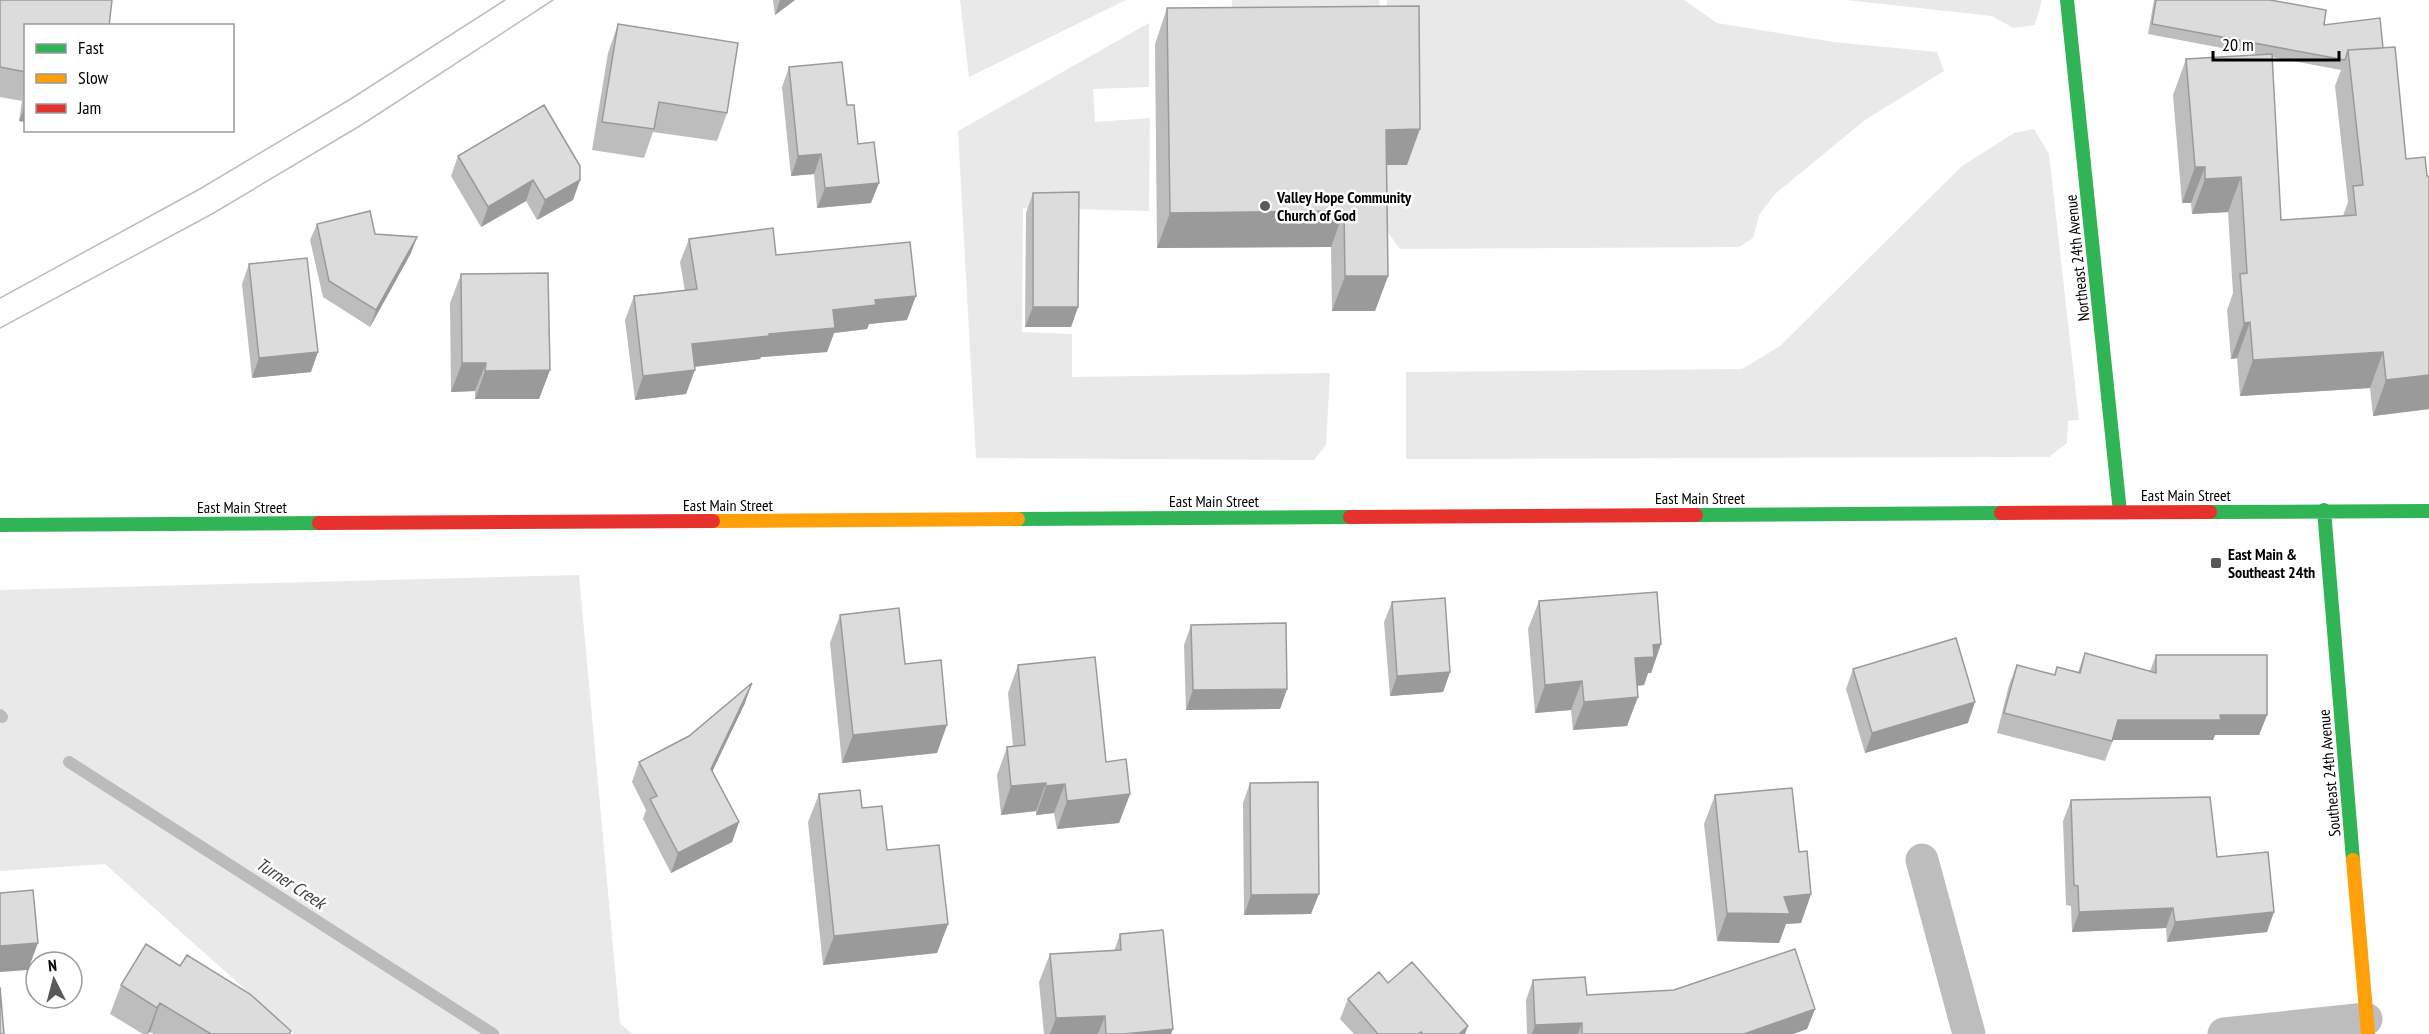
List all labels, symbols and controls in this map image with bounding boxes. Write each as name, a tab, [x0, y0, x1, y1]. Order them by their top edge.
legend	[24, 24, 234, 132]
scale bar	[2213, 24, 2339, 62]
text: 20 m	[2222, 33, 2254, 56]
text: Fast	[78, 36, 104, 59]
text: Slow	[78, 66, 109, 89]
text: Jam	[77, 96, 101, 119]
place label: Valley Hope Community Church of God	[1276, 187, 1412, 225]
street label: Northeast 24th Avenue	[2060, 194, 2094, 322]
marker: Valley Hope Community Church of God	[1258, 199, 1272, 213]
street label: East Main Street	[2141, 485, 2232, 505]
street label: East Main Street	[1655, 488, 1746, 508]
street label: East Main Street	[1169, 491, 1260, 511]
street label: East Main Street	[683, 495, 774, 515]
street label: East Main Street	[197, 497, 288, 517]
place label: East Main & Southeast 24th	[2228, 544, 2315, 582]
marker: East Main & Southeast 24th	[2209, 556, 2223, 570]
street label: Southeast 24th Avenue	[2313, 709, 2345, 837]
water label: Turner Creek	[252, 852, 332, 915]
north arrow	[24, 950, 84, 1010]
text: N	[47, 955, 58, 975]

